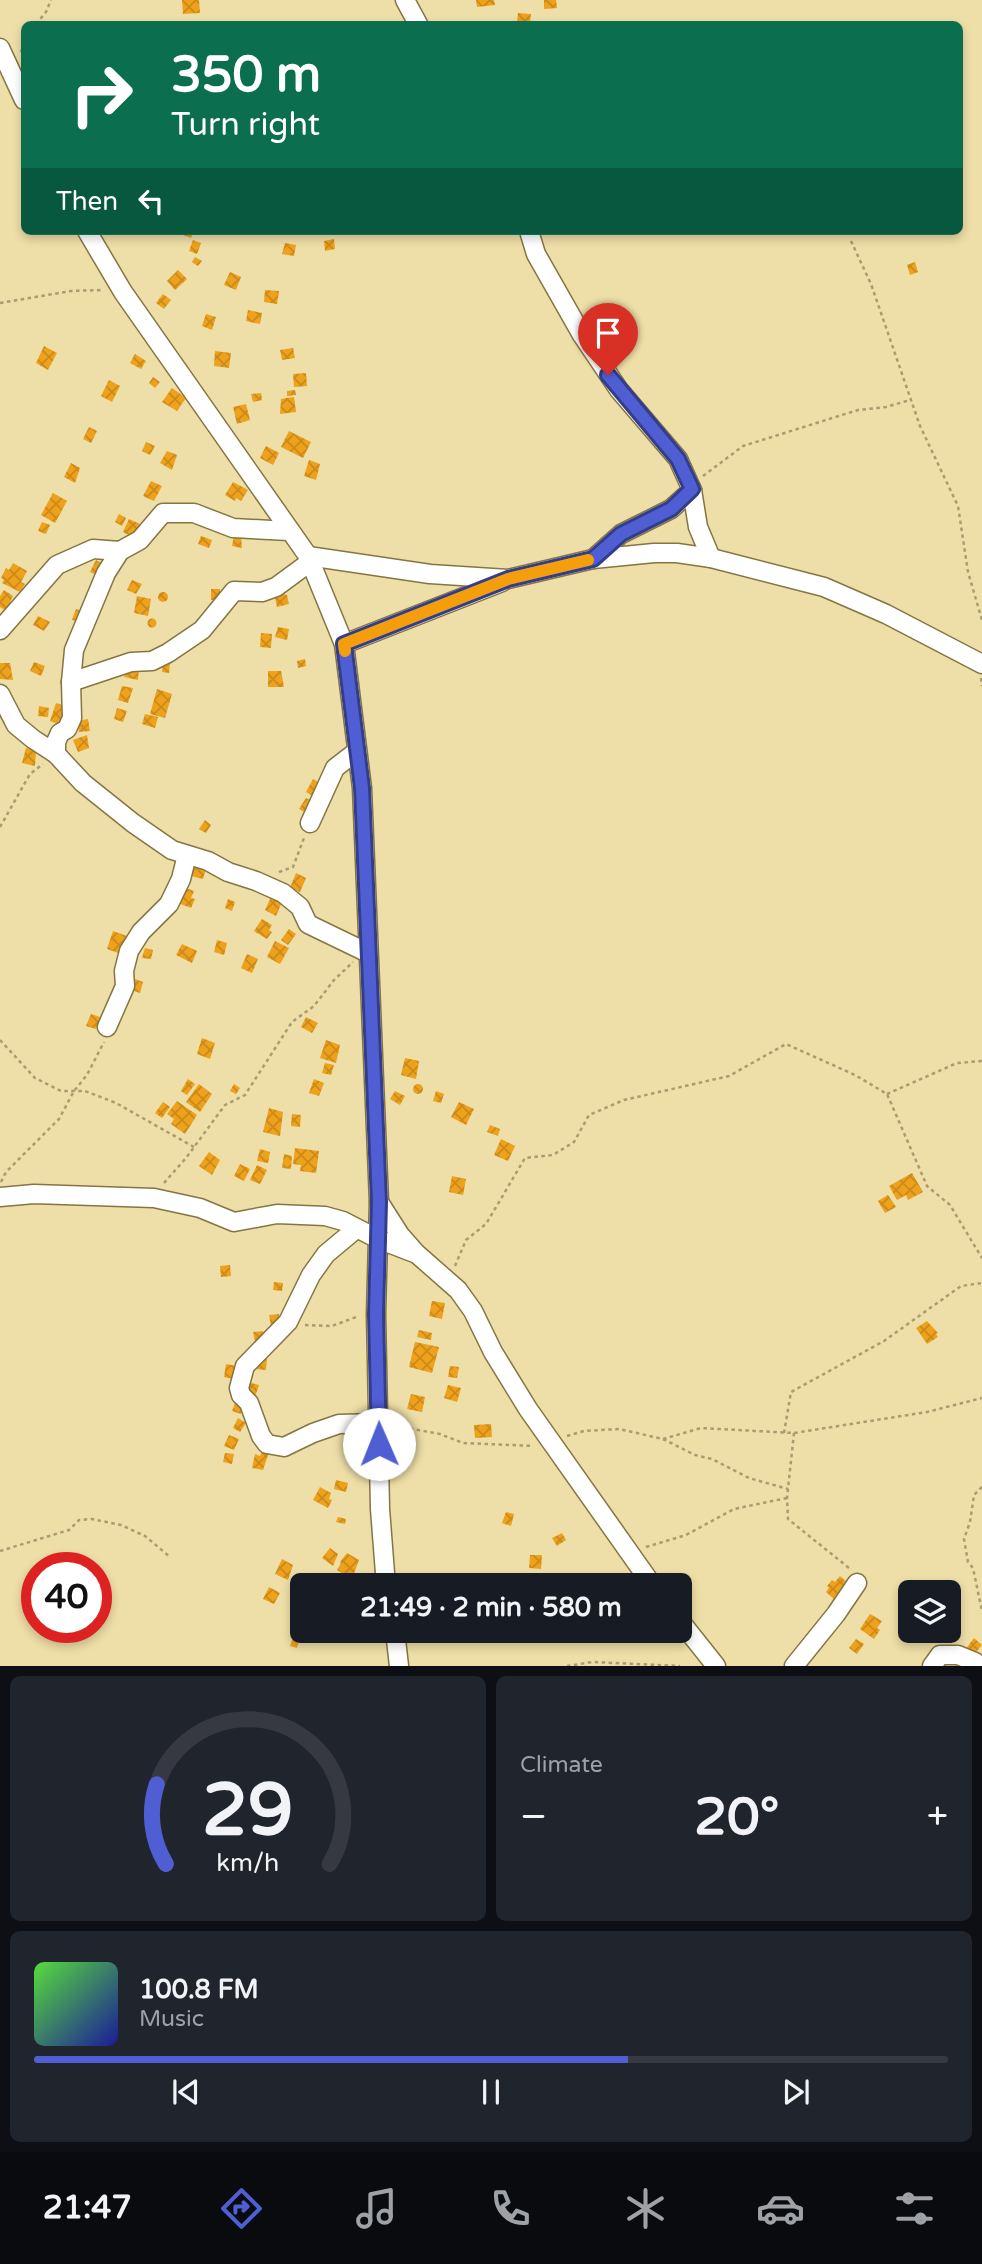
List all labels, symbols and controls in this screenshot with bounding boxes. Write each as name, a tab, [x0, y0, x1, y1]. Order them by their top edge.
text: 350 m	[171, 46, 321, 105]
icon: right	[56, 49, 147, 140]
text: Turn right	[171, 106, 320, 144]
icon: left	[132, 182, 170, 220]
text: Then	[56, 186, 118, 217]
pin	[578, 303, 638, 375]
icon: arrive	[589, 314, 627, 352]
position arrow	[342, 1407, 416, 1481]
speed limit sign: 40	[21, 1552, 112, 1643]
map controls	[898, 1580, 961, 1643]
button: layers	[898, 1580, 961, 1643]
text: 21:49 · 2 min · 580 m	[360, 1592, 622, 1623]
text: Climate	[520, 1751, 603, 1779]
text: 29	[202, 1768, 294, 1856]
text: 20°	[694, 1786, 779, 1849]
text: −	[520, 1794, 547, 1840]
text: +	[927, 1794, 948, 1840]
text: km/h	[217, 1848, 279, 1878]
text: 100.8 FM	[139, 1974, 259, 2005]
text: Music	[139, 2005, 204, 2033]
icon: previous	[167, 2073, 205, 2111]
icon: pause	[472, 2073, 510, 2111]
icon: next	[777, 2073, 815, 2111]
icon: directions	[217, 2184, 266, 2233]
icon: music	[352, 2184, 401, 2233]
icon: phone	[486, 2184, 535, 2233]
icon: climate	[621, 2184, 670, 2233]
icon: car	[756, 2184, 805, 2233]
icon: filters	[890, 2184, 939, 2233]
text: 21:47	[43, 2189, 132, 2227]

